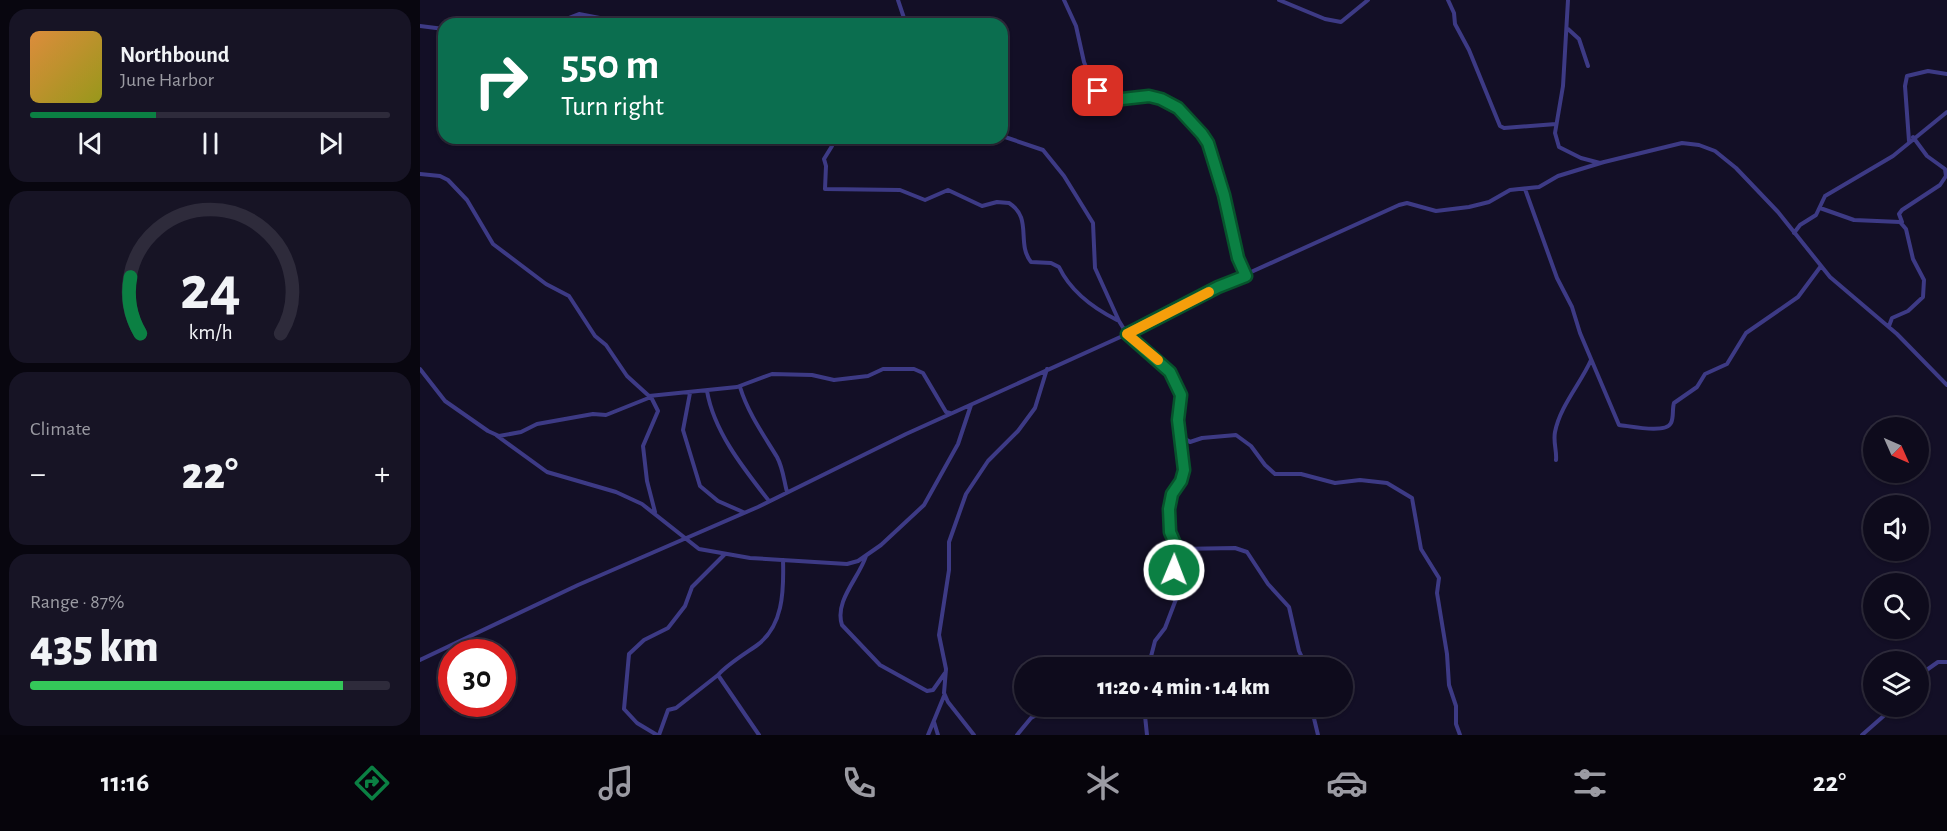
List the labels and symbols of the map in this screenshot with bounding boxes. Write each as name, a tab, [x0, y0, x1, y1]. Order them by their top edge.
pin	[1072, 65, 1123, 116]
north arrow	[1863, 417, 1929, 483]
position arrow	[1142, 538, 1206, 602]
speed limit sign: 30	[438, 639, 516, 717]

